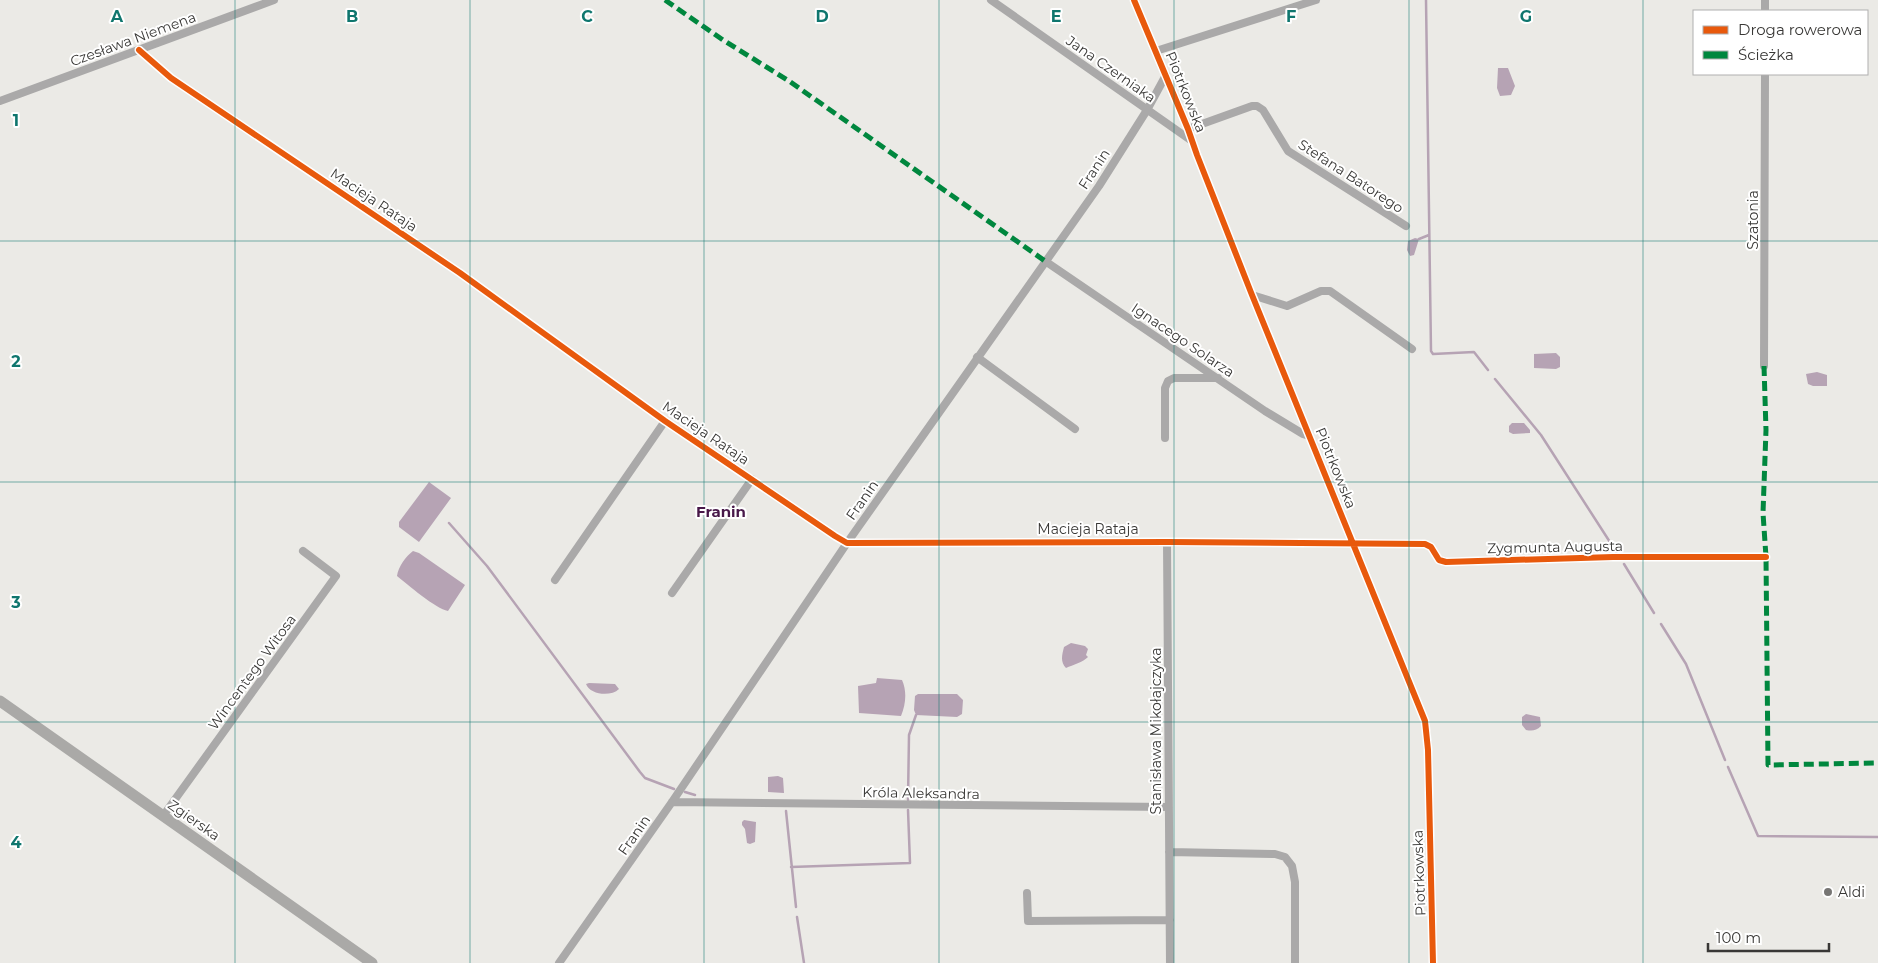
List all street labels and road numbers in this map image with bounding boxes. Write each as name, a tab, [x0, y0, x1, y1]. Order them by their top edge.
street label: Czesława Niemena	[68, 8, 198, 70]
street label: Jana Czerniaka	[1062, 31, 1159, 107]
street label: Piotrkowska	[1162, 49, 1210, 135]
street label: Stefana Batorego	[1295, 135, 1407, 217]
street label: Franin	[1074, 145, 1114, 193]
street label: Macieja Rataja	[327, 164, 421, 236]
street label: Szatonia	[1744, 190, 1762, 250]
street label: Ignacego Solarza	[1128, 299, 1238, 381]
street label: Macieja Rataja	[659, 397, 753, 469]
street label: Piotrkowska	[1312, 425, 1360, 511]
street label: Franin	[842, 477, 882, 523]
street label: Macieja Rataja	[1037, 520, 1139, 538]
street label: Zygmunta Augusta	[1487, 537, 1623, 557]
street label: Wincentego Witosa	[204, 611, 300, 733]
street label: Stanisława Mikołajczyka	[1147, 647, 1165, 815]
street label: Króla Aleksandra	[862, 783, 980, 803]
street label: Zgierska	[164, 796, 224, 844]
street label: Franin	[614, 812, 654, 858]
street label: Piotrkowska	[1409, 830, 1429, 916]

